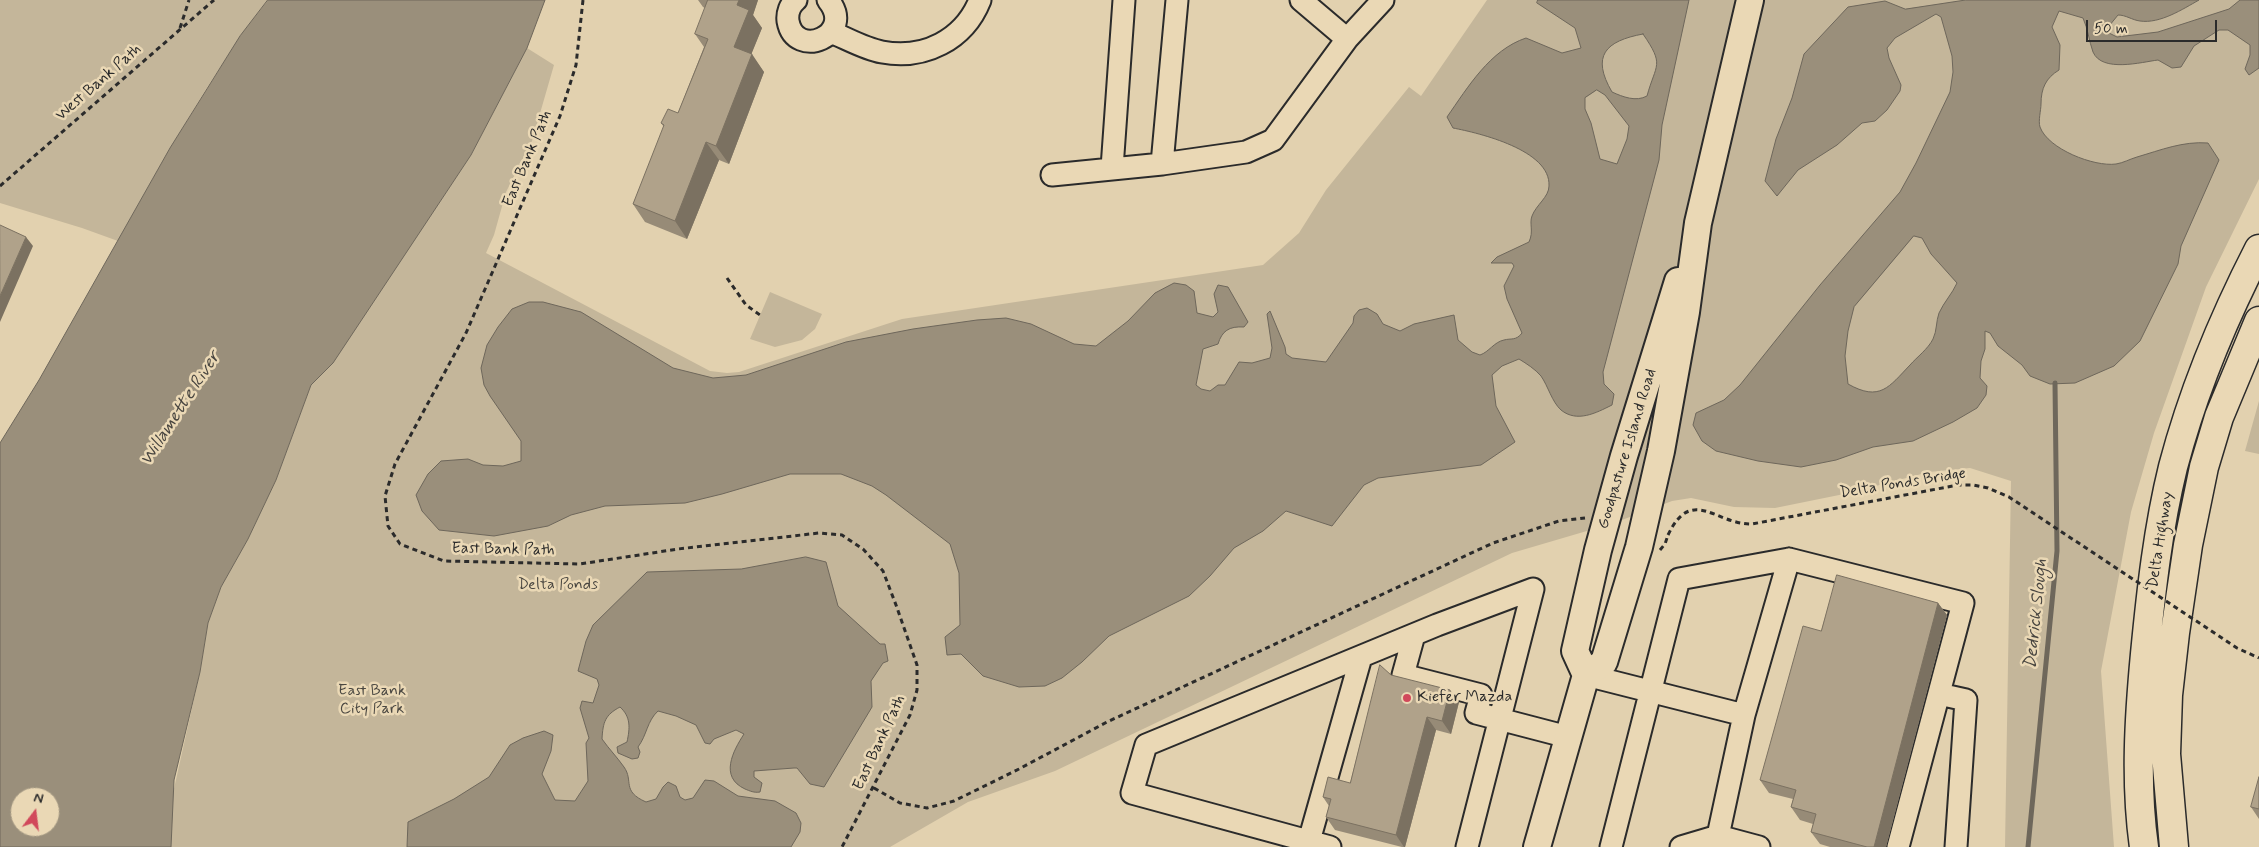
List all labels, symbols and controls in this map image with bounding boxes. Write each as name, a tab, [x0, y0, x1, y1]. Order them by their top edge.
scale bar	[2089, 10, 2220, 42]
text: 50 m	[2094, 19, 2128, 39]
street label: West Bank Path	[52, 40, 146, 126]
street label: East Bank Path	[499, 108, 557, 210]
water label: Willamette River	[136, 348, 226, 470]
street label: Goodpasture Island Road	[1594, 367, 1662, 531]
street label: Delta Ponds Bridge	[1839, 465, 1967, 503]
street label: Delta Highway	[2144, 490, 2178, 590]
street label: East Bank Path	[451, 540, 555, 560]
water label: Dedrick Slough	[2020, 558, 2054, 670]
park label: Delta Ponds	[518, 576, 598, 596]
park label: East Bank City Park	[338, 682, 406, 720]
place label: Kiefer Mazda	[1417, 688, 1512, 708]
street label: East Bank Path	[850, 692, 910, 794]
marker: Kiefer Mazda	[1401, 692, 1413, 704]
north arrow	[10, 787, 60, 837]
text: N	[32, 789, 45, 808]

